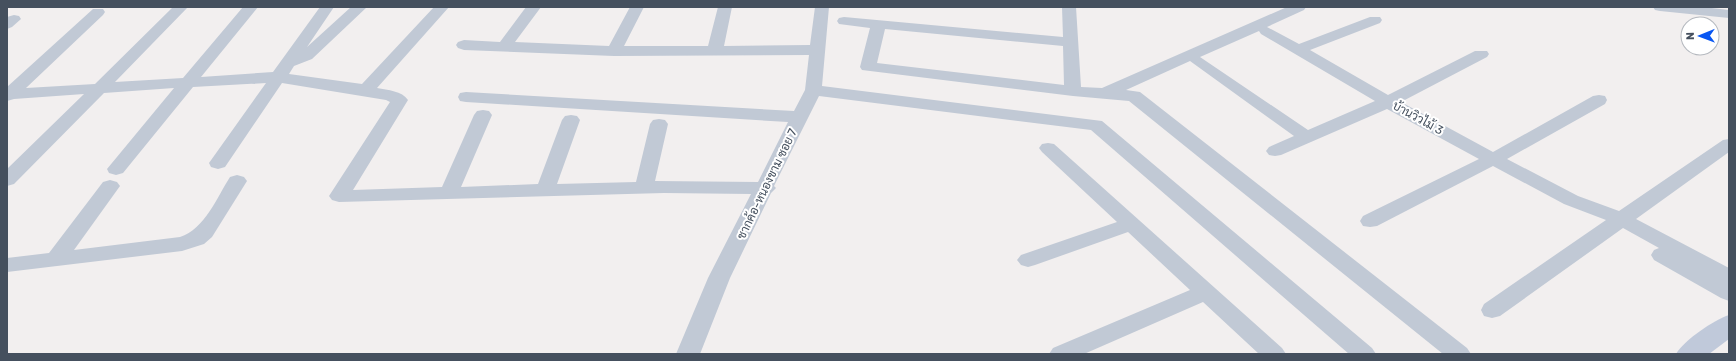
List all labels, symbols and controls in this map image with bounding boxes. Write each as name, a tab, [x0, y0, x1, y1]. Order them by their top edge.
north arrow	[1680, 16, 1720, 56]
text: N	[1684, 32, 1697, 40]
street label: บ้านวิวไม้ 3	[1390, 98, 1446, 138]
street label: ชากค้อ-หนองขาม ซอย 7	[734, 126, 800, 242]

